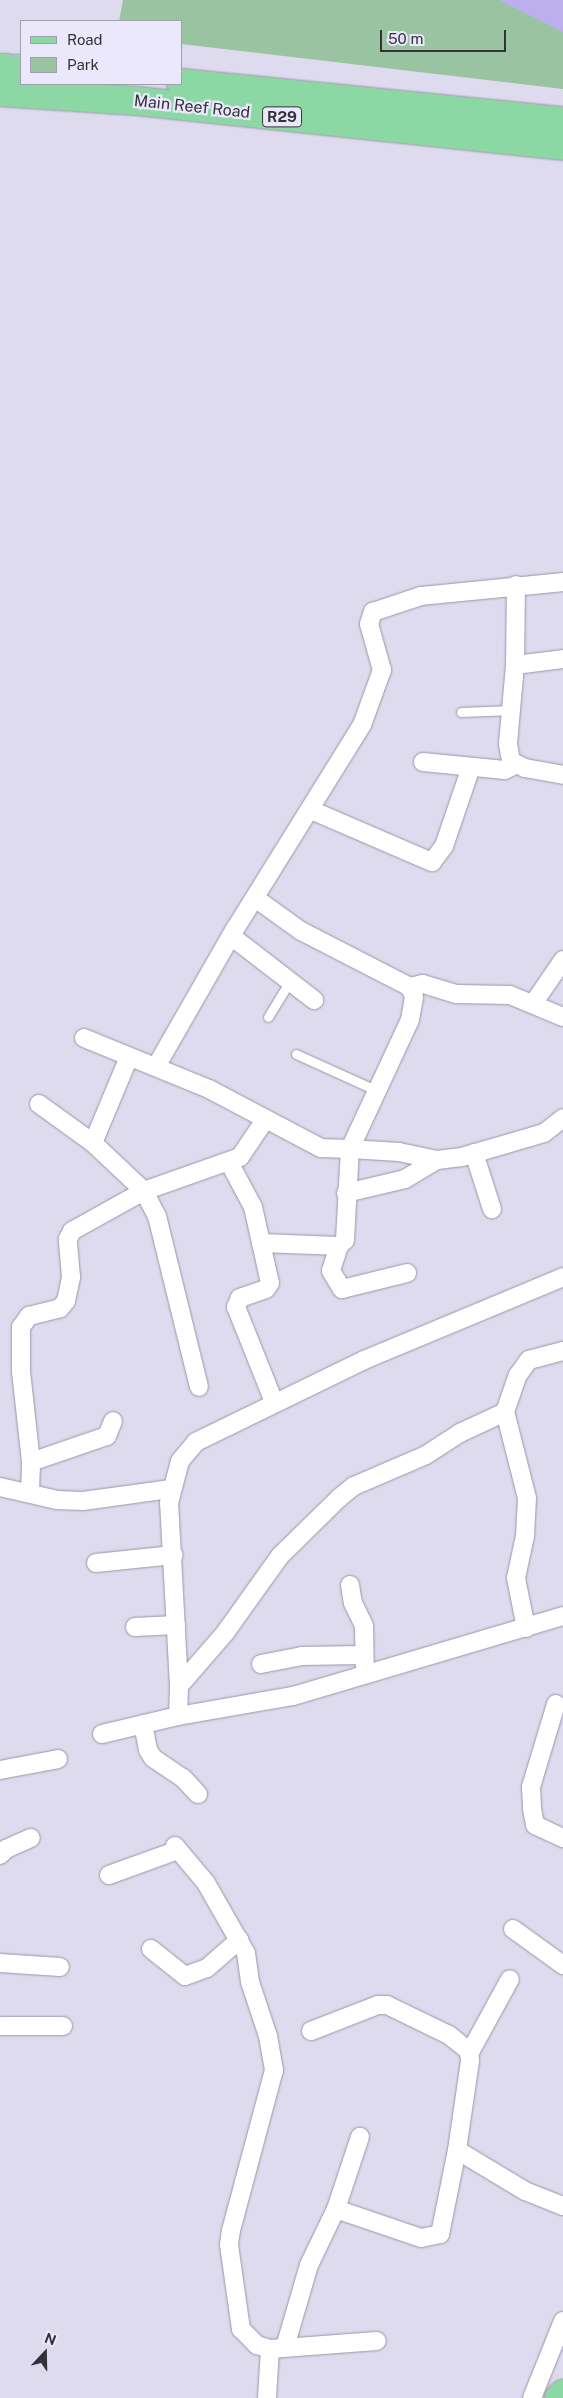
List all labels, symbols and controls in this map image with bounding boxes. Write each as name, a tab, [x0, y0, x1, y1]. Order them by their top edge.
legend	[20, 20, 182, 85]
scale bar	[383, 20, 509, 52]
text: 50 m	[388, 30, 423, 47]
text: Road	[67, 31, 103, 48]
text: Park	[67, 56, 99, 73]
street label: Main Reef Road	[133, 91, 251, 123]
road number: R29	[262, 104, 302, 130]
north arrow	[20, 2328, 70, 2378]
text: N	[42, 2330, 58, 2348]

